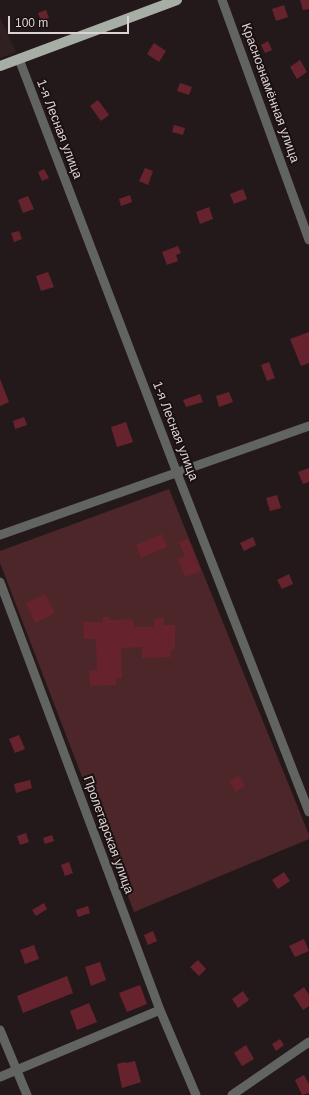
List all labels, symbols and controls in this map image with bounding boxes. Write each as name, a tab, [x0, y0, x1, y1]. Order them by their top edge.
scale bar	[10, 8, 131, 34]
text: 100 m	[15, 16, 48, 30]
street label: Краснознамённая улица	[237, 21, 303, 165]
street label: 1-я Лесная улица	[33, 77, 85, 181]
street label: 1-я Лесная улица	[149, 379, 201, 483]
street label: Пролетарская улица	[79, 774, 137, 896]

